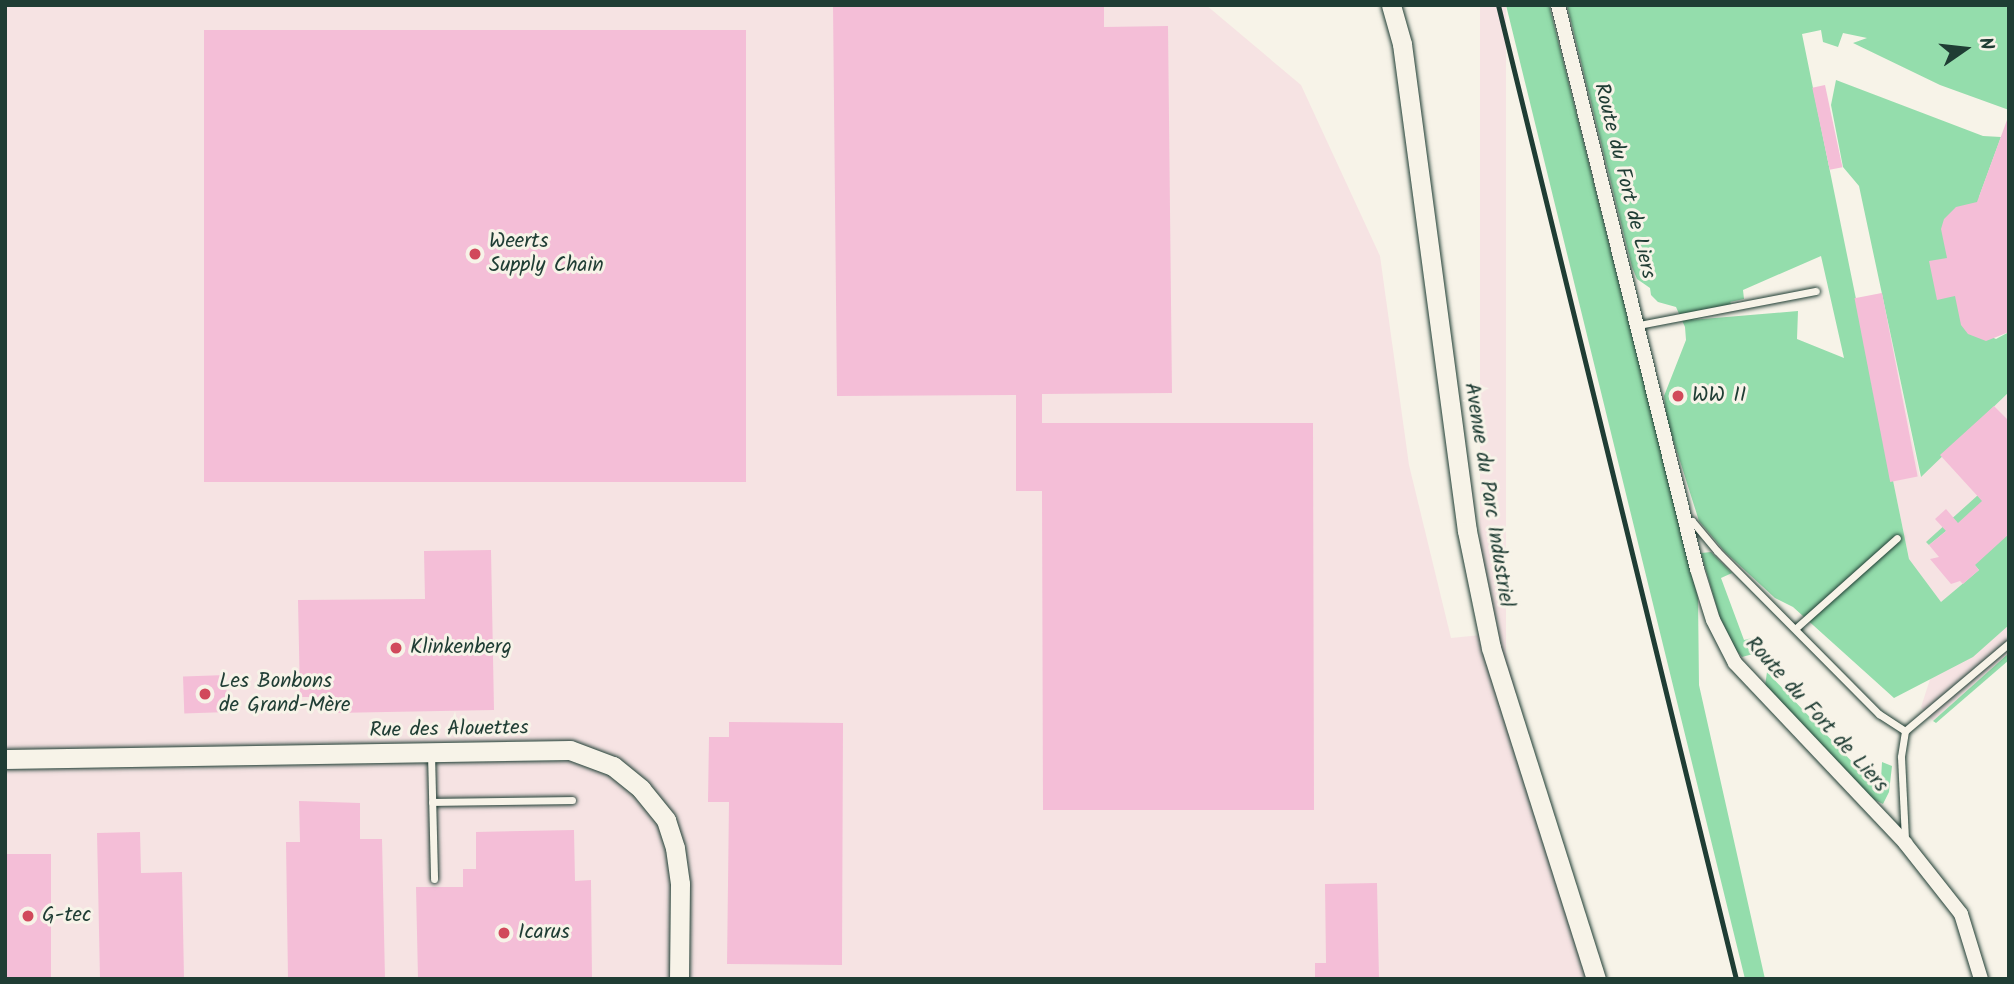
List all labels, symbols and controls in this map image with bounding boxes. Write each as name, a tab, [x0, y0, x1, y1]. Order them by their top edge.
north arrow	[1930, 14, 2000, 84]
text: N	[1969, 34, 2001, 53]
street label: Route du Fort de Liers	[1587, 80, 1661, 282]
place label: Weerts Supply Chain	[489, 229, 604, 279]
marker: Weerts Supply Chain	[467, 246, 483, 262]
street label: Avenue du Parc Industriel	[1458, 381, 1518, 609]
place label: WW II	[1692, 383, 1746, 409]
marker: WW II	[1670, 388, 1686, 404]
street label: Route du Fort de Liers	[1739, 632, 1893, 798]
place label: Klinkenberg	[410, 635, 512, 661]
marker: Klinkenberg	[388, 640, 404, 656]
place label: Les Bonbons de Grand-Mère	[219, 669, 350, 719]
marker: Les Bonbons de Grand-Mère	[197, 686, 213, 702]
street label: Rue des Alouettes	[369, 716, 529, 744]
place label: G-tec	[42, 903, 91, 929]
marker: G-tec	[20, 908, 36, 924]
place label: Icarus	[518, 920, 570, 946]
marker: Icarus	[496, 925, 512, 941]

